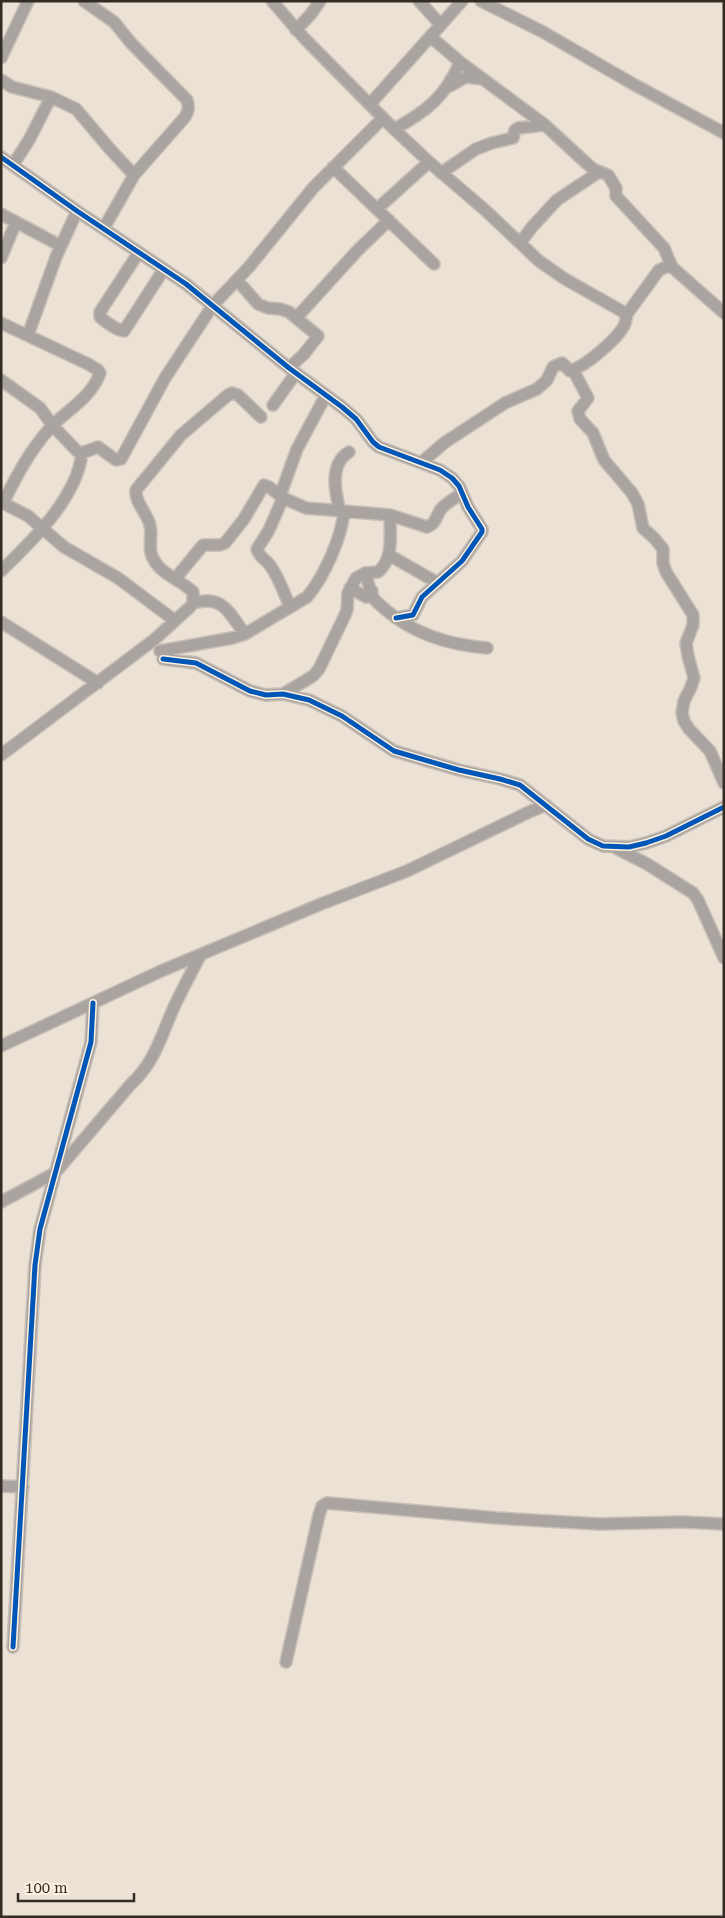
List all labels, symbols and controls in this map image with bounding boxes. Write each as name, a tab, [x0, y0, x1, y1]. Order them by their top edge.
scale bar	[18, 1870, 134, 1902]
text: 100 m	[25, 1879, 68, 1897]

